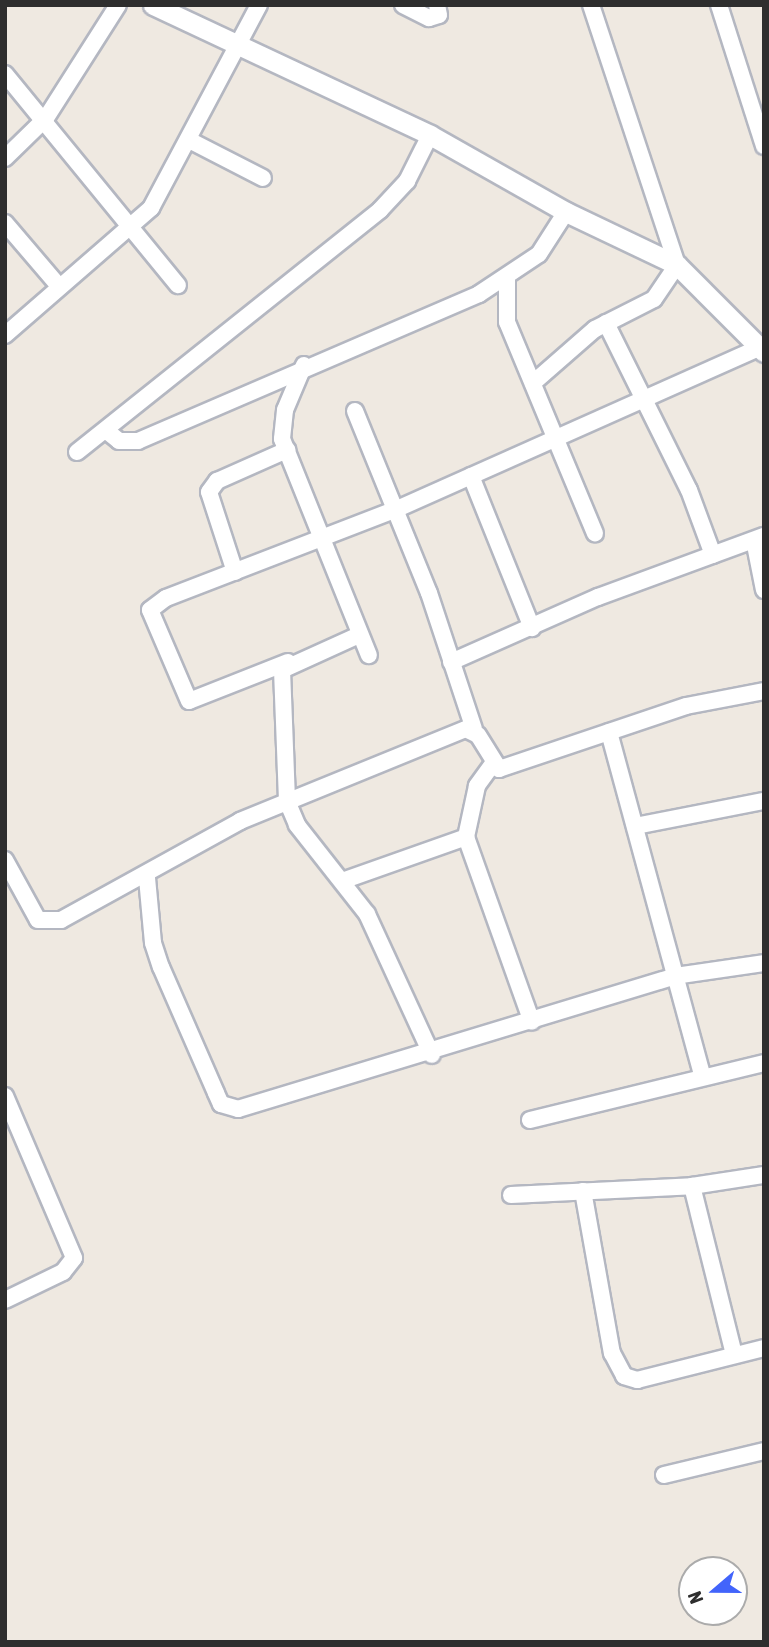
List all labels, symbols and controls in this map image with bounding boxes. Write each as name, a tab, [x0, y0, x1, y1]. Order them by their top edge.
north arrow	[678, 1556, 748, 1626]
text: N	[683, 1588, 707, 1607]

